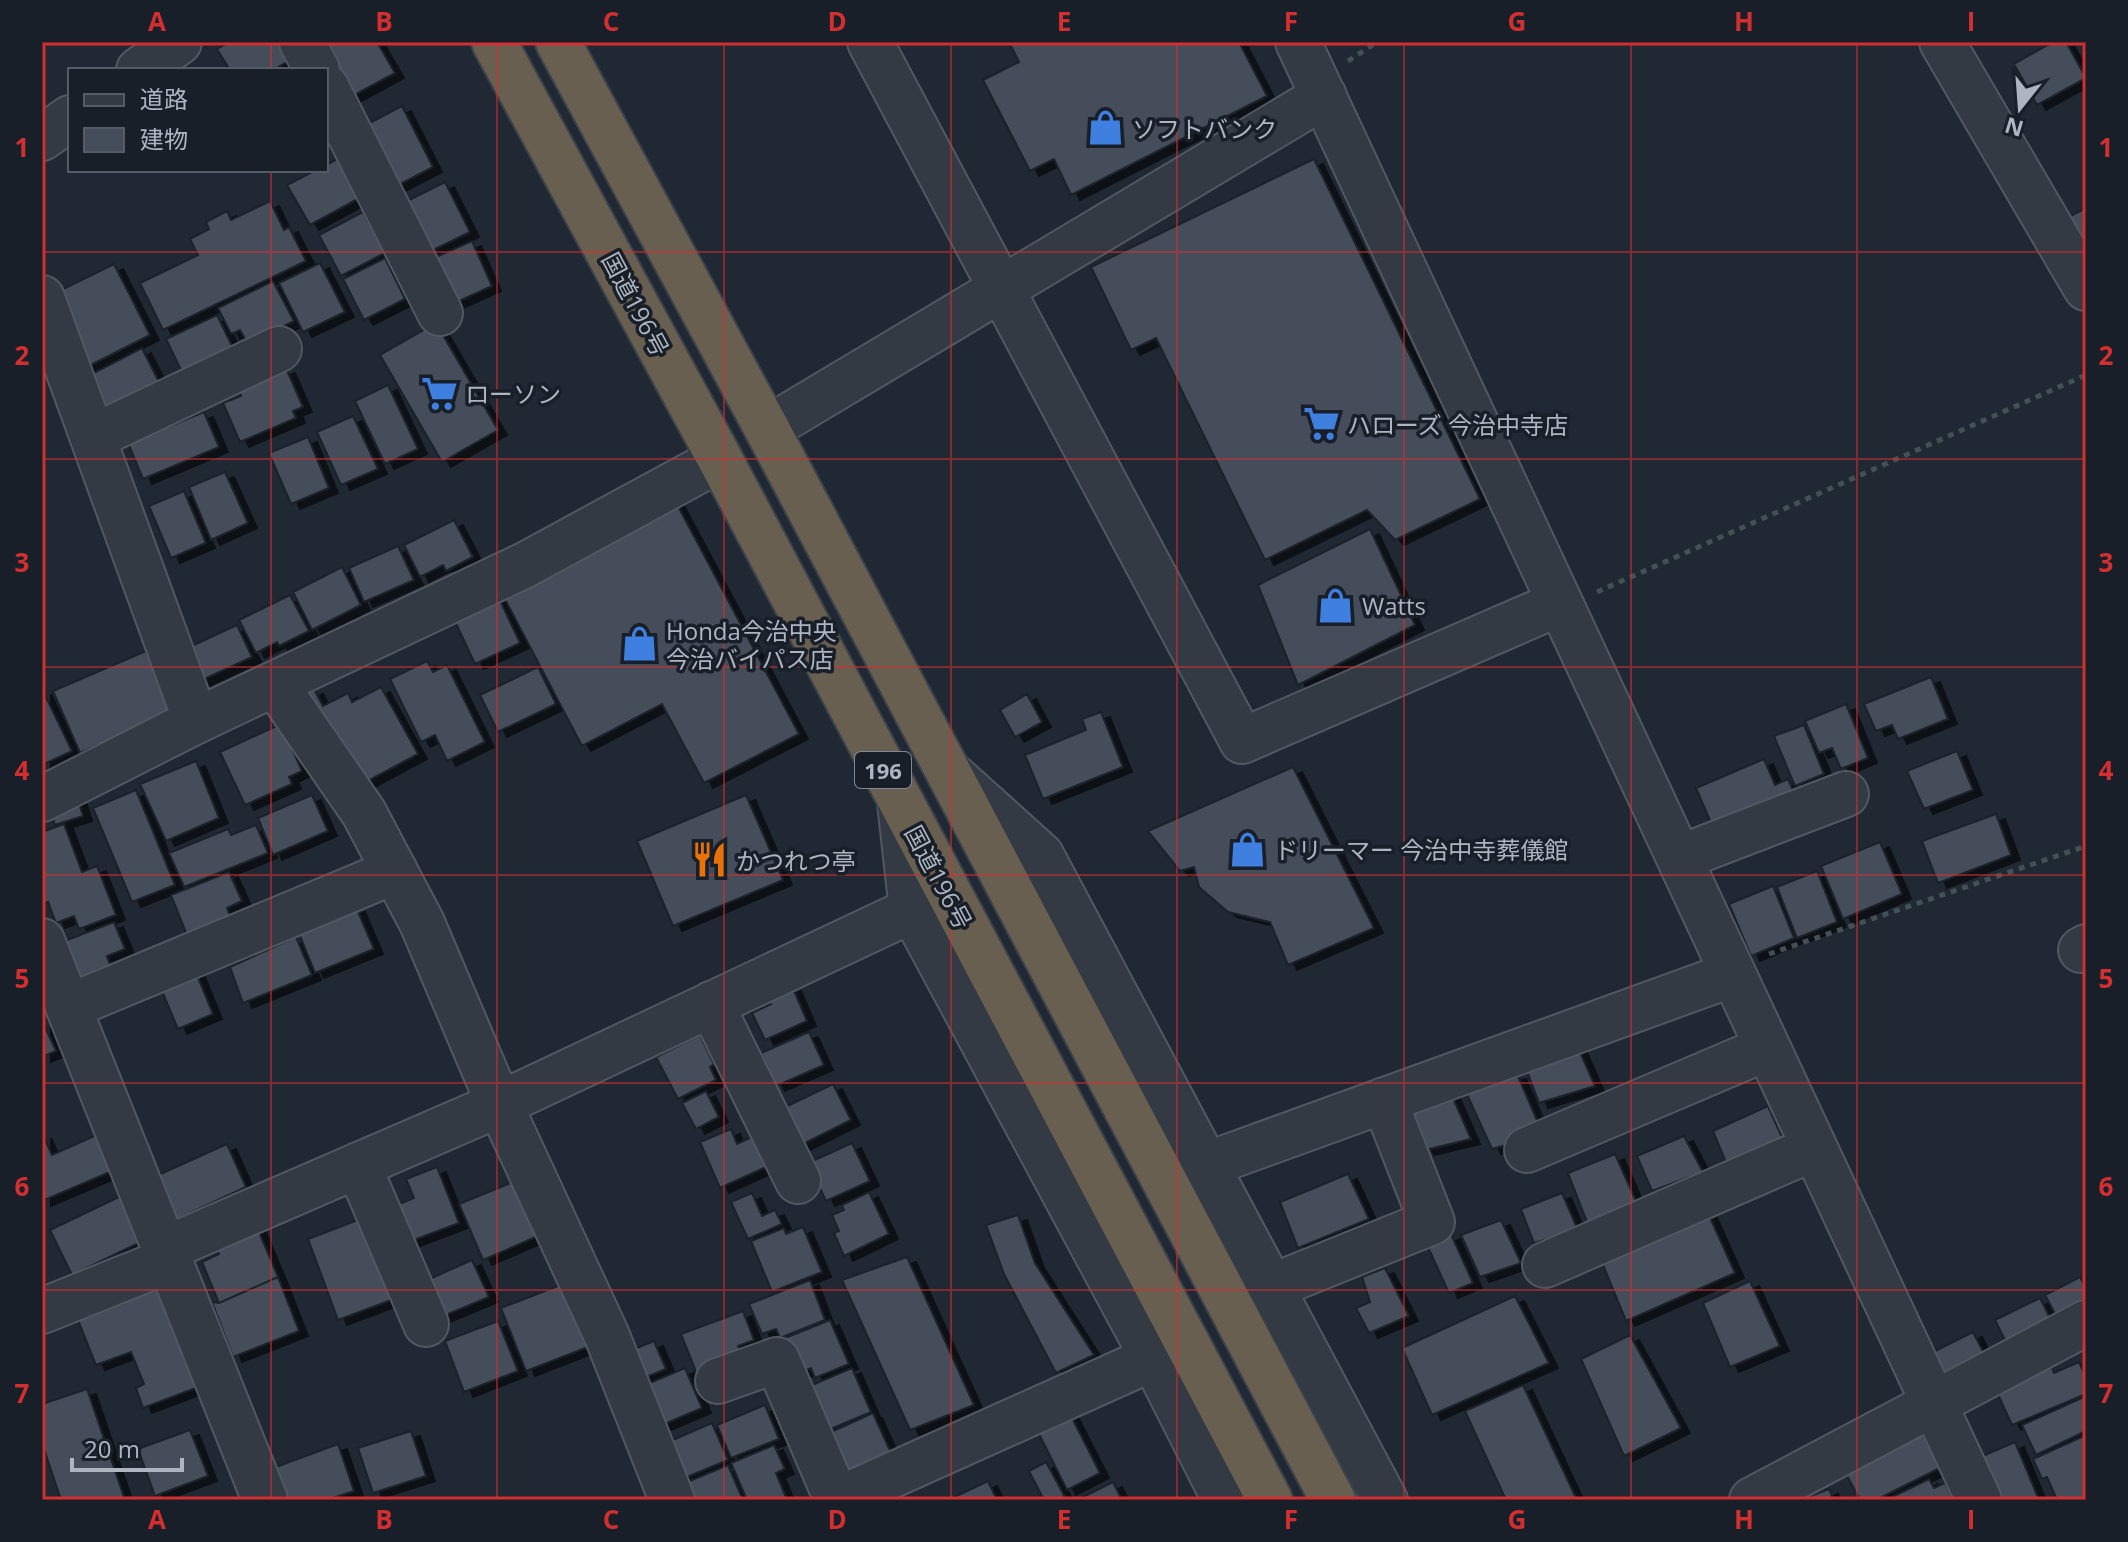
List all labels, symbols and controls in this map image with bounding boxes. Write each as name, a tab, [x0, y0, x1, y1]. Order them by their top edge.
text: A	[148, 3, 166, 39]
text: B	[375, 3, 393, 39]
text: C	[603, 3, 619, 39]
text: D	[827, 3, 847, 39]
text: E	[1057, 3, 1071, 39]
text: F	[1284, 3, 1298, 39]
text: G	[1508, 3, 1526, 39]
text: H	[1734, 3, 1754, 39]
text: I	[1967, 3, 1975, 39]
legend	[68, 68, 328, 172]
north arrow	[1980, 68, 2060, 148]
text: 道路	[140, 82, 188, 115]
shop icon: ソフトバンク	[1087, 109, 1125, 147]
text: N	[2001, 111, 2027, 145]
place label: ソフトバンク	[1132, 112, 1277, 145]
text: 建物	[140, 122, 188, 155]
text: 1	[15, 129, 29, 165]
text: 1	[2099, 129, 2113, 165]
street label: 国道196号	[595, 246, 677, 362]
text: 2	[15, 337, 30, 373]
text: 2	[2099, 337, 2114, 373]
supermarket icon: ローソン	[420, 374, 458, 412]
place label: ローソン	[465, 377, 561, 410]
supermarket icon: ハローズ 今治中寺店	[1302, 405, 1340, 443]
place label: ハローズ 今治中寺店	[1347, 408, 1568, 441]
text: 3	[15, 544, 29, 580]
text: 3	[2099, 544, 2113, 580]
shop icon: Watts	[1317, 586, 1355, 624]
place label: Watts	[1362, 589, 1426, 622]
place label: Honda今治中央 今治バイパス店	[666, 614, 837, 675]
shop icon: Honda今治中央 今治バイパス店	[621, 625, 659, 663]
text: 4	[15, 752, 30, 788]
road number: 196	[855, 752, 911, 788]
text: 4	[2099, 752, 2114, 788]
street label: 国道196号	[898, 819, 980, 935]
shop icon: ドリーマー 今治中寺葬儀館	[1229, 830, 1267, 868]
place label: ドリーマー 今治中寺葬儀館	[1274, 833, 1568, 866]
restaurant icon: かつれつ亭	[691, 841, 729, 879]
place label: かつれつ亭	[736, 844, 856, 877]
text: 5	[15, 960, 29, 996]
text: 5	[2099, 960, 2113, 996]
text: 6	[15, 1168, 30, 1204]
text: 6	[2099, 1168, 2114, 1204]
text: 7	[15, 1375, 30, 1411]
text: 7	[2099, 1375, 2114, 1411]
scale bar	[72, 1422, 182, 1472]
text: 20 m	[84, 1432, 140, 1465]
text: A	[148, 1501, 166, 1537]
text: B	[375, 1501, 393, 1537]
text: C	[603, 1501, 619, 1537]
text: D	[827, 1501, 847, 1537]
text: E	[1057, 1501, 1071, 1537]
text: F	[1284, 1501, 1298, 1537]
text: G	[1508, 1501, 1526, 1537]
text: H	[1734, 1501, 1754, 1537]
text: I	[1967, 1501, 1975, 1537]

